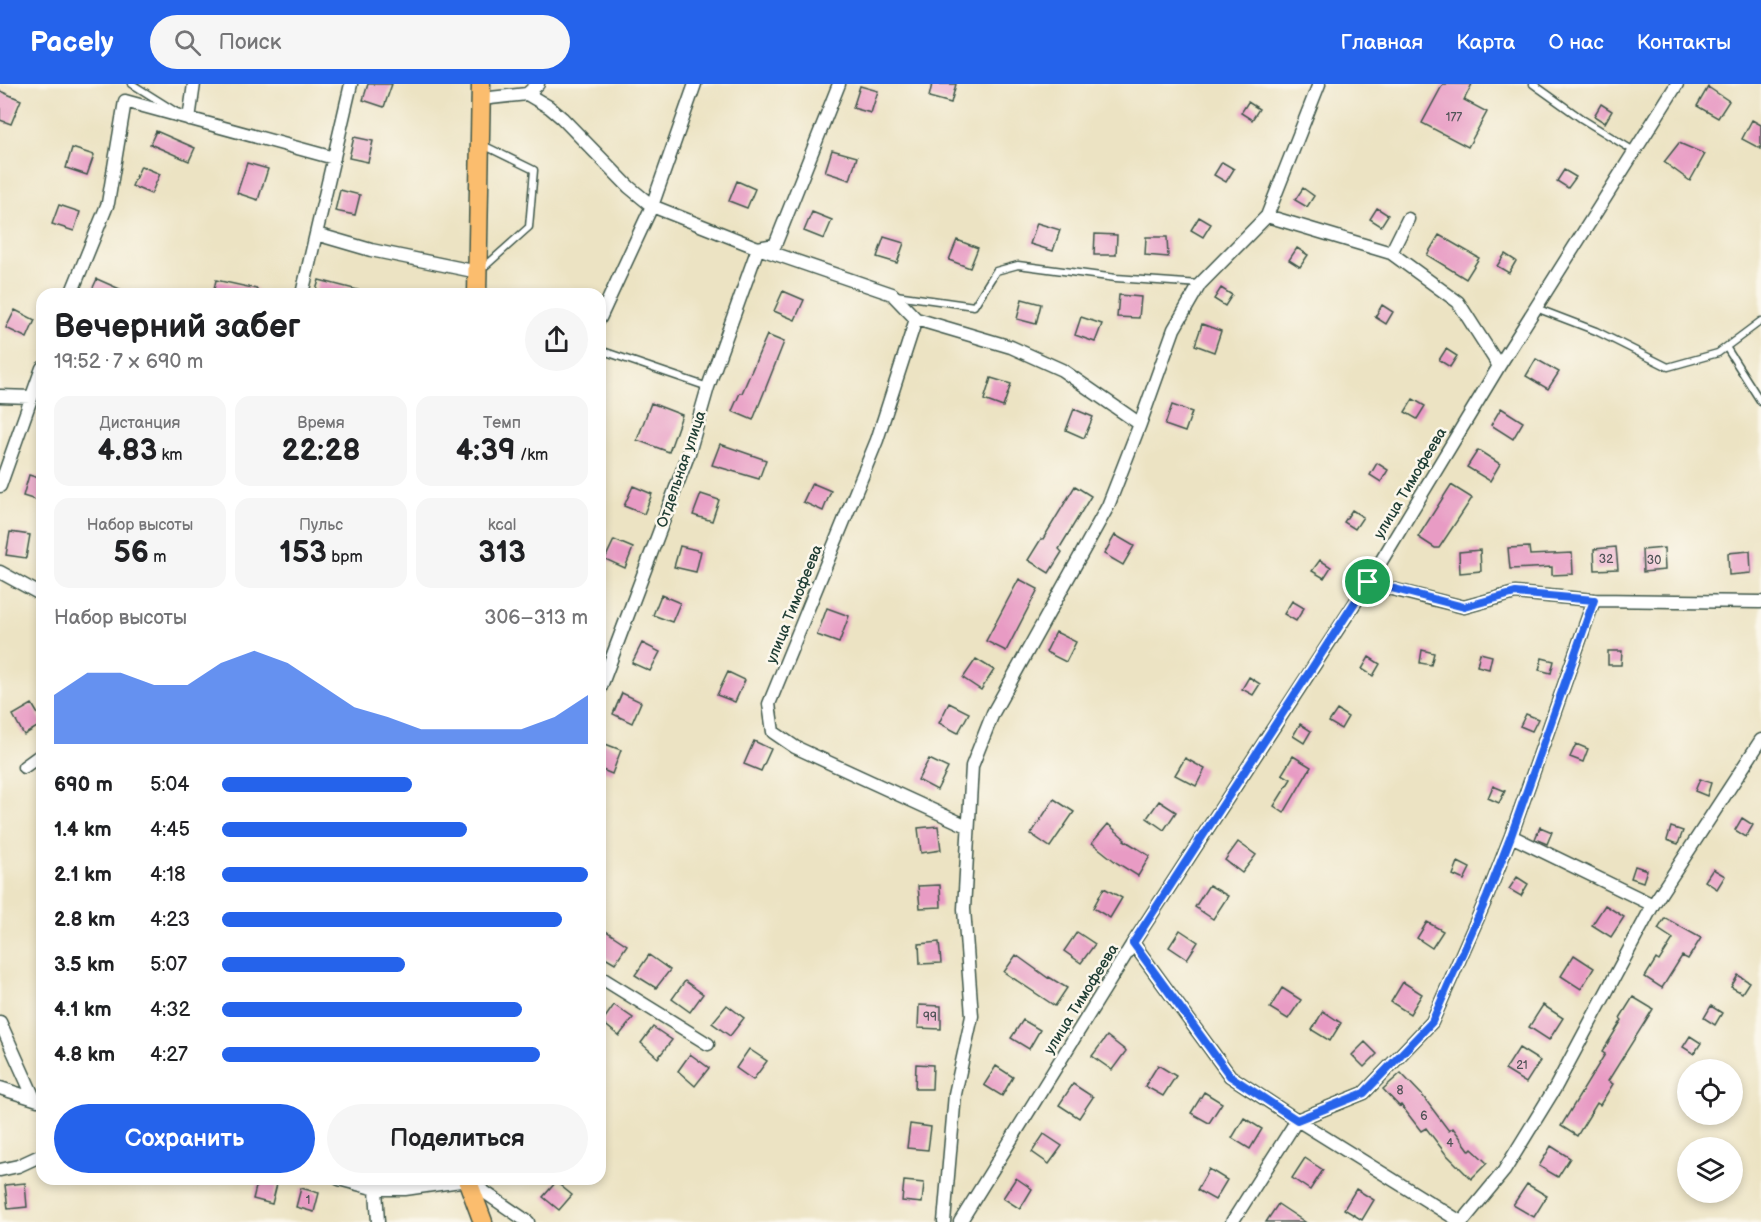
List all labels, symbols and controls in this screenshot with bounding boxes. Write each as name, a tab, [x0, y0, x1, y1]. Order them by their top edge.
search box	[150, 15, 570, 69]
text: Pacely	[30, 26, 114, 59]
icon: search	[171, 26, 204, 59]
text: Поиск	[219, 29, 281, 56]
text: Главная	[1340, 30, 1423, 55]
text: Карта	[1456, 30, 1515, 55]
text: О нас	[1548, 30, 1604, 55]
text: Контакты	[1637, 30, 1731, 55]
house number: 177	[1446, 110, 1462, 125]
text: Вечерний забег	[54, 307, 301, 347]
button: share	[525, 308, 588, 371]
text: 19:52 · 7 × 690 m	[54, 350, 203, 374]
street label: Отдельная улица	[653, 408, 710, 530]
text: Дистанция	[100, 414, 180, 433]
text: Время	[297, 414, 345, 433]
text: Темп	[483, 414, 521, 433]
street label: улица Тимофеева	[1370, 424, 1451, 542]
text: 4.83	[97, 433, 157, 469]
text: 22:28	[281, 433, 361, 469]
text: 4:39	[456, 433, 516, 469]
text: km	[157, 446, 183, 465]
text: /km	[516, 446, 548, 465]
text: Набор высоты	[87, 516, 193, 535]
text: Пульс	[299, 516, 343, 535]
text: kcal	[488, 516, 516, 535]
text: 56	[113, 535, 149, 571]
text: 153	[279, 535, 327, 571]
text: 313	[478, 535, 526, 571]
street label: улица Тимофеева	[762, 542, 827, 666]
text: m	[149, 548, 167, 567]
text: bpm	[327, 548, 363, 567]
house number: 32	[1599, 552, 1613, 567]
house number: 30	[1647, 553, 1661, 568]
pin	[1342, 556, 1393, 607]
icon: arrive	[1351, 565, 1384, 598]
text: Набор высоты	[54, 606, 187, 630]
text: 306–313 m	[484, 606, 588, 630]
text: 690 m	[54, 773, 113, 797]
text: 5:04	[150, 773, 189, 797]
text: 1.4 km	[54, 818, 112, 842]
text: 4:45	[150, 818, 190, 842]
text: 2.1 km	[54, 863, 112, 887]
text: 4:18	[150, 863, 186, 887]
text: 2.8 km	[54, 908, 115, 932]
text: 4:23	[150, 908, 190, 932]
street label: улица Тимофеева	[1040, 941, 1123, 1058]
text: 3.5 km	[54, 953, 115, 977]
text: 5:07	[150, 953, 187, 977]
text: 4.1 km	[54, 998, 112, 1022]
text: 4:32	[150, 998, 190, 1022]
house number: 99	[923, 1010, 937, 1025]
text: 4.8 km	[54, 1043, 115, 1067]
text: 4:27	[150, 1043, 188, 1067]
house number: 21	[1516, 1058, 1528, 1073]
map controls	[1677, 1059, 1743, 1203]
button: locate	[1677, 1059, 1743, 1125]
house number: 8	[1397, 1083, 1404, 1098]
button: Сохранить	[54, 1104, 315, 1173]
button: Поделиться	[327, 1104, 588, 1173]
house number: 6	[1420, 1109, 1428, 1124]
house number: 4	[1446, 1136, 1454, 1151]
button: layers	[1677, 1137, 1743, 1203]
house number: 1	[306, 1193, 310, 1208]

